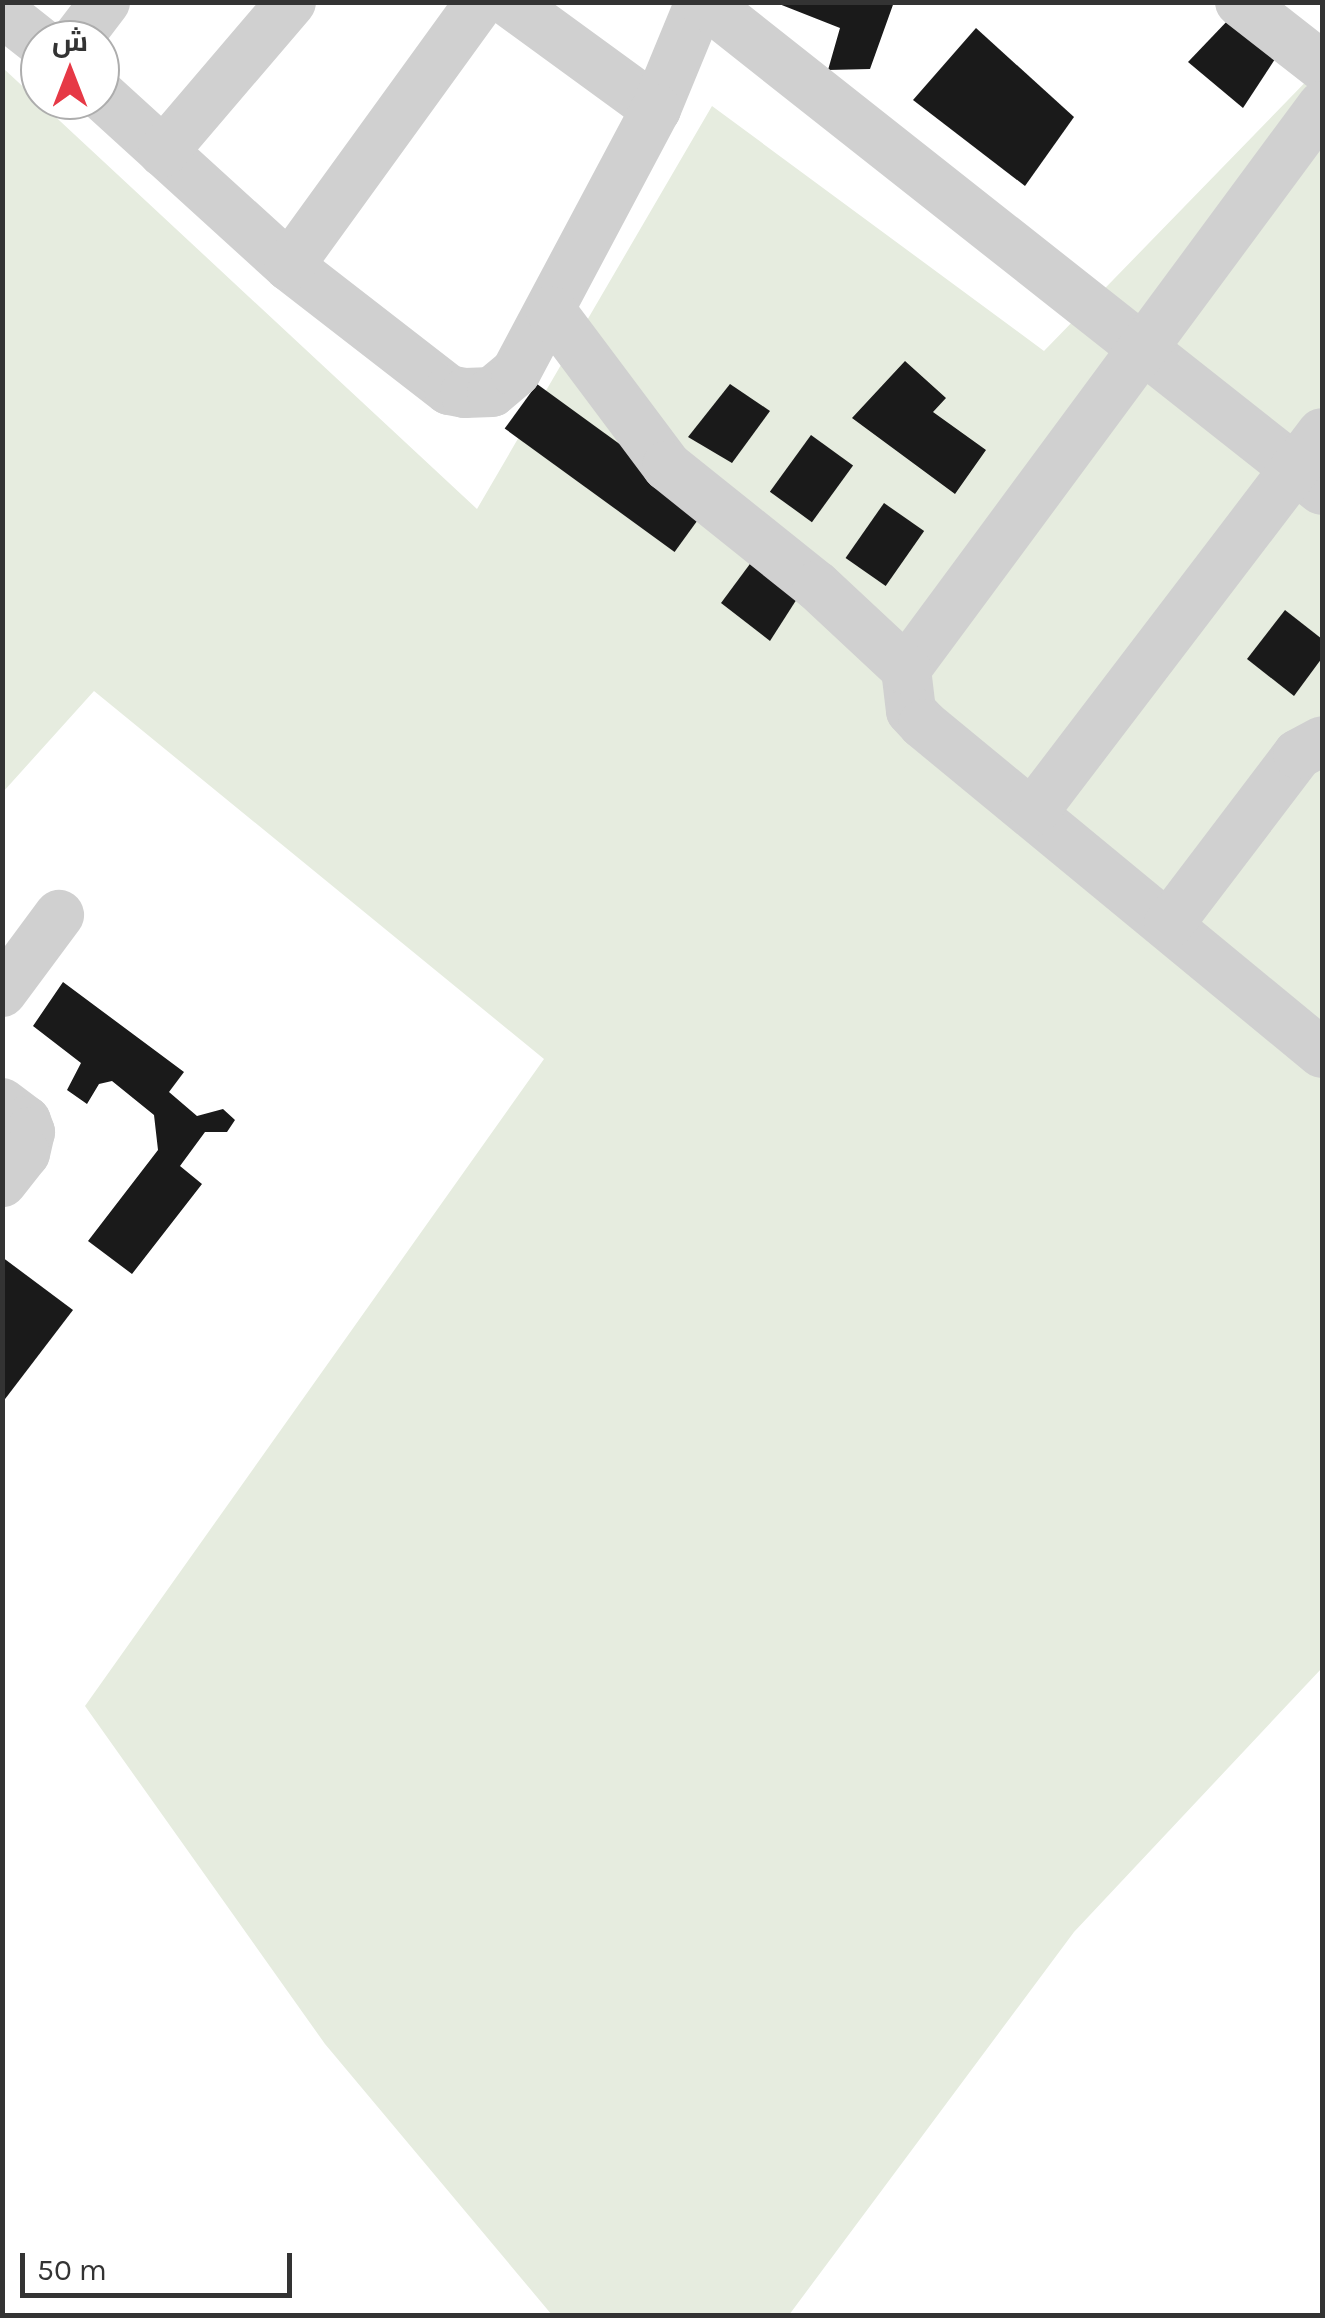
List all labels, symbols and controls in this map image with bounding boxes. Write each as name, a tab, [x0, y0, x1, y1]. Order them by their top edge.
north arrow	[20, 20, 120, 120]
text: ش	[52, 25, 88, 58]
scale bar	[25, 2233, 298, 2295]
text: 50 m	[37, 2252, 107, 2288]

